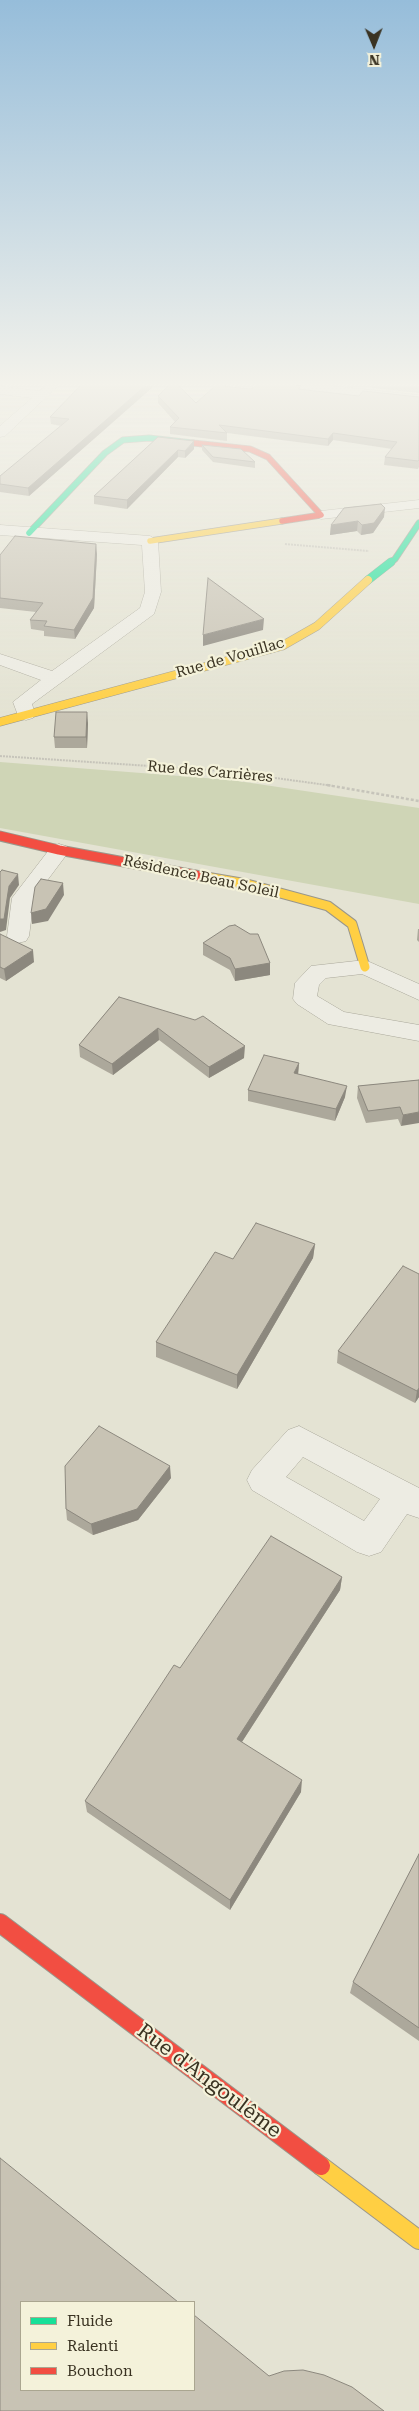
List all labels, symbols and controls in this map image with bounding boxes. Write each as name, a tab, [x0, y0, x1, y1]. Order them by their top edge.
north arrow	[349, 20, 399, 70]
text: N	[369, 52, 380, 68]
street label: Rue de Vouillac	[174, 634, 286, 682]
street label: Rue des Carrières	[147, 758, 273, 786]
street label: Résidence Beau Soleil	[121, 852, 281, 902]
street label: Rue d'Angoulême	[132, 2018, 286, 2144]
legend	[20, 2301, 195, 2391]
text: Fluide	[67, 2312, 113, 2330]
text: Ralenti	[67, 2337, 118, 2355]
text: Bouchon	[67, 2362, 133, 2380]

